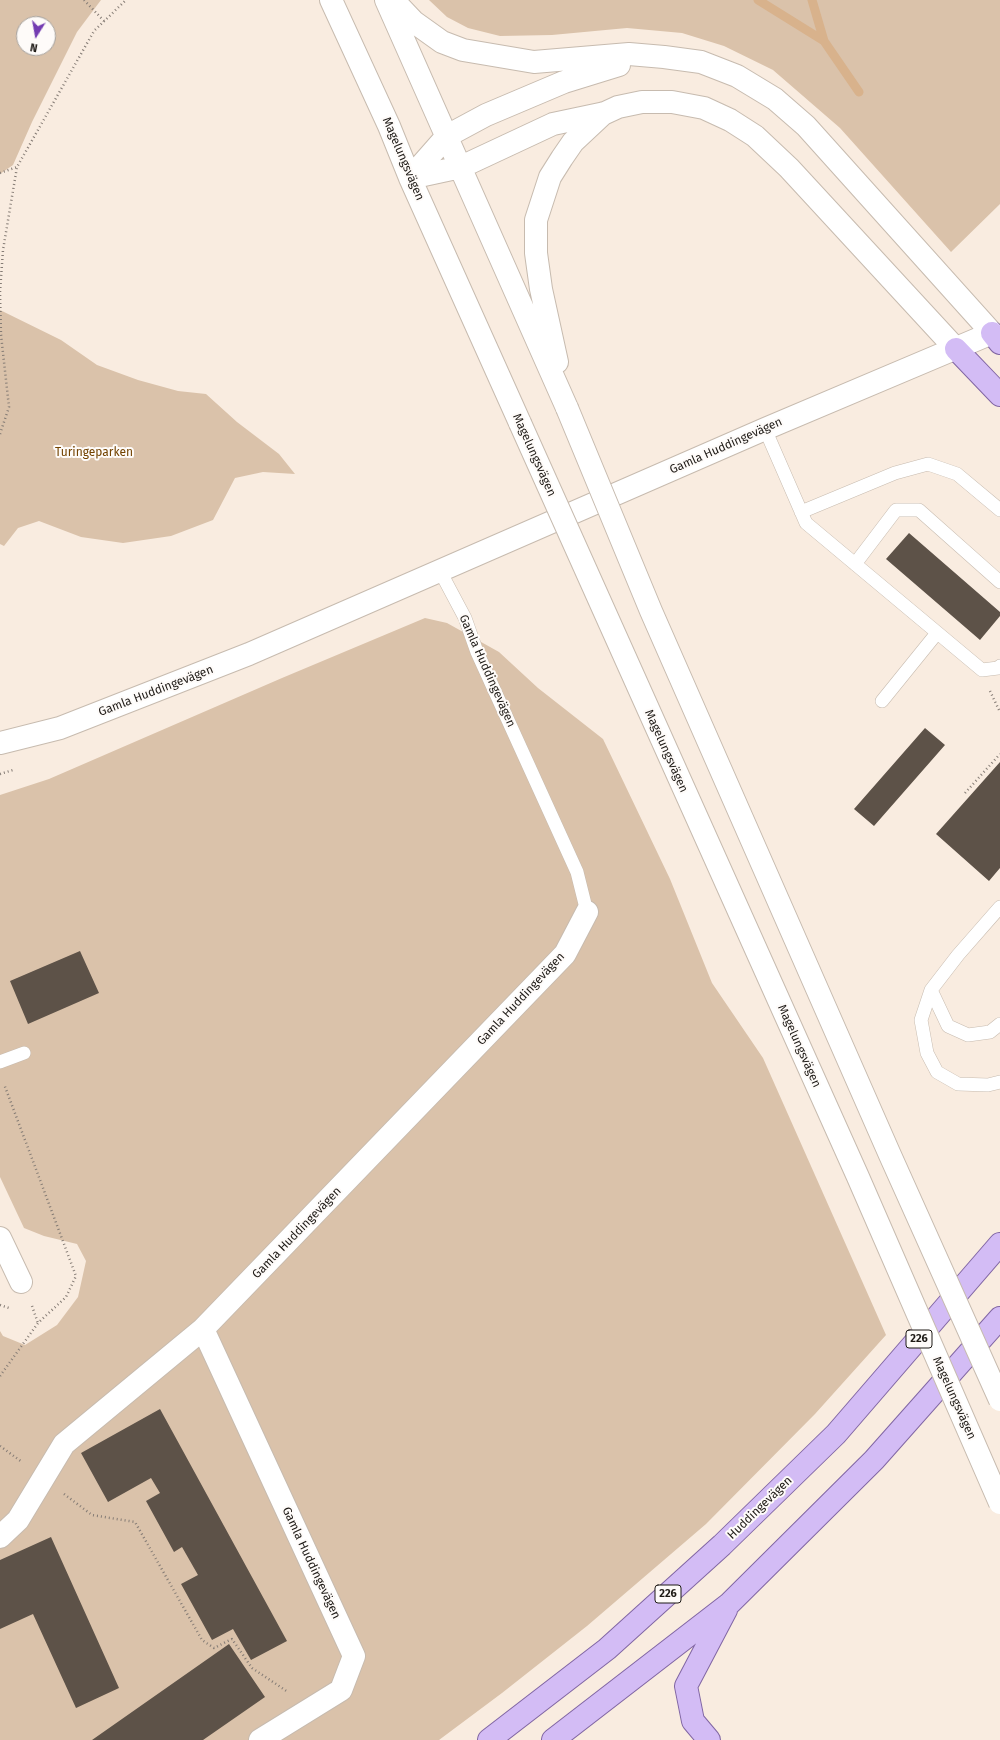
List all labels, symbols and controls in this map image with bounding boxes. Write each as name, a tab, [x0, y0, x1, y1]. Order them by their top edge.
north arrow	[16, 16, 56, 56]
text: N	[29, 40, 39, 54]
street label: Magelungsvägen	[379, 115, 427, 203]
street label: Magelungsvägen	[509, 411, 559, 499]
street label: Gamla Huddingevägen	[667, 415, 785, 477]
park label: Turingeparken	[55, 446, 133, 460]
street label: Gamla Huddingevägen	[456, 612, 518, 730]
street label: Gamla Huddingevägen	[97, 662, 215, 720]
street label: Magelungsvägen	[641, 707, 691, 795]
street label: Gamla Huddingevägen	[474, 950, 568, 1048]
street label: Magelungsvägen	[774, 1002, 824, 1090]
street label: Gamla Huddingevägen	[250, 1184, 344, 1282]
road number: 226	[906, 1330, 932, 1348]
street label: Magelungsvägen	[929, 1354, 979, 1442]
street label: Huddingevägen	[725, 1474, 795, 1542]
street label: Gamla Huddingevägen	[279, 1505, 343, 1621]
road number: 226	[655, 1585, 681, 1603]

